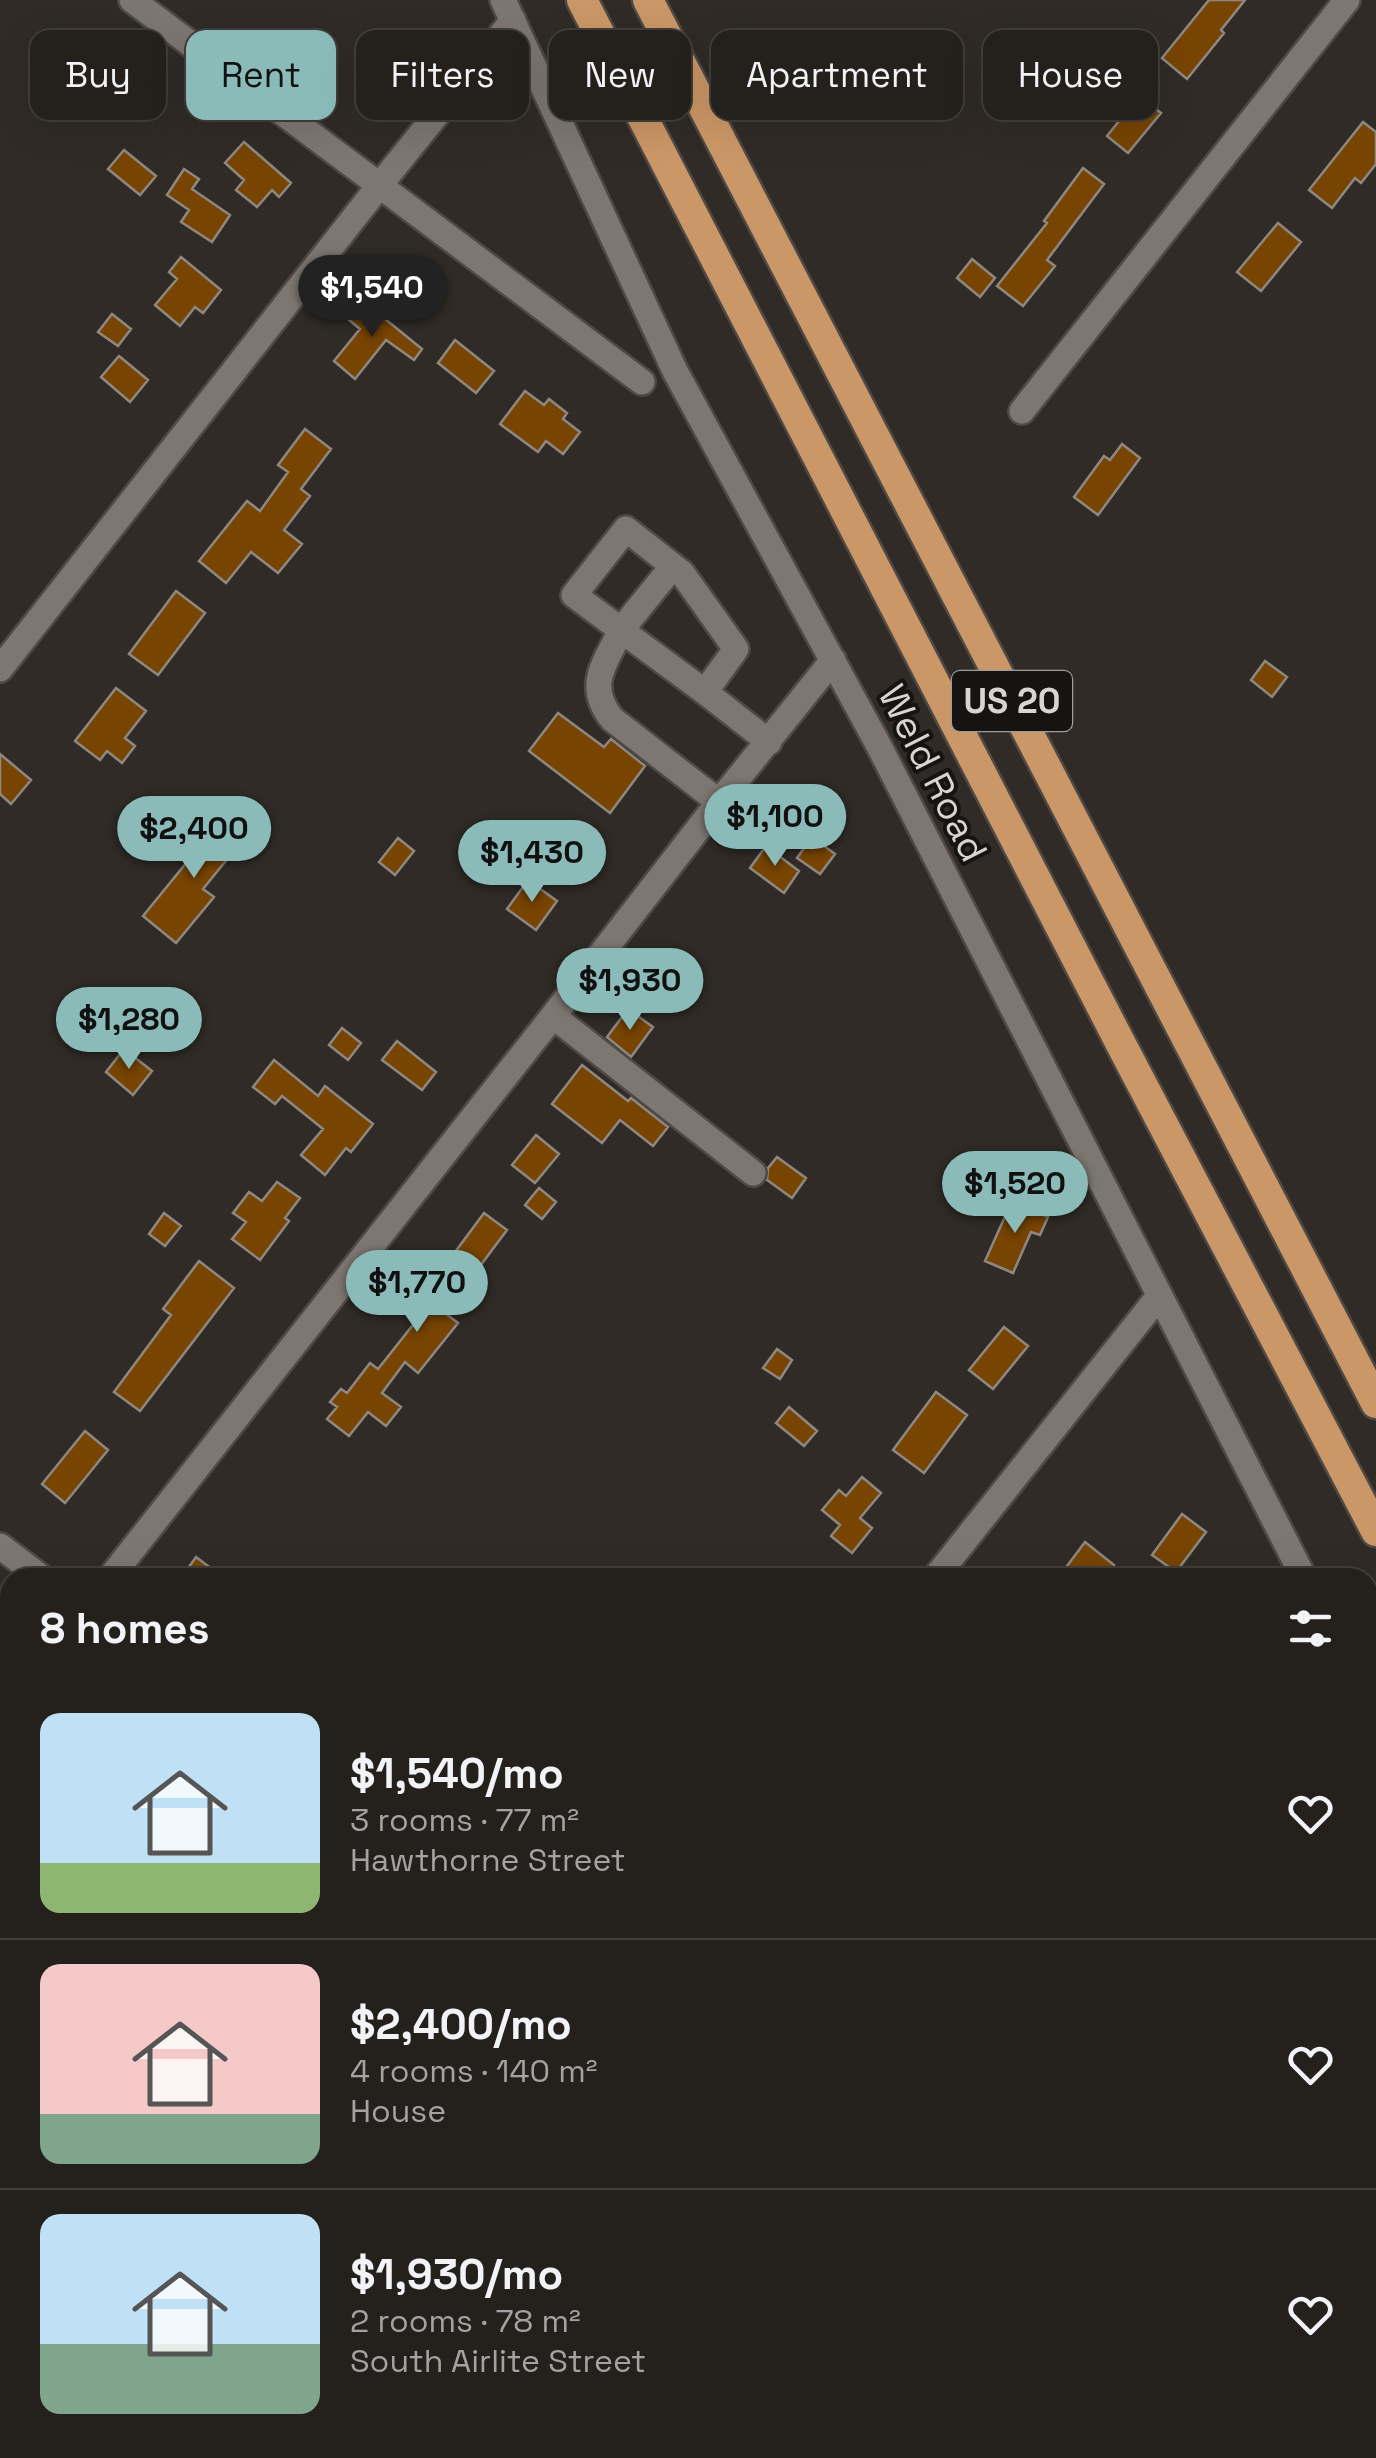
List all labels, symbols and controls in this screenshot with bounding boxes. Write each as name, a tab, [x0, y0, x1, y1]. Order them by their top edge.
chip: Buy	[30, 30, 166, 120]
chip: Rent	[186, 30, 336, 120]
chip: Filters	[356, 30, 529, 120]
chip: New	[549, 30, 691, 120]
chip: Apartment	[711, 30, 963, 120]
chip: House	[983, 30, 1158, 120]
pin: $1,540	[291, 255, 453, 340]
text: $1,540	[320, 267, 424, 307]
road number: US 20	[952, 671, 1072, 731]
street label: Weld Road	[868, 677, 998, 869]
pin: $1,100	[694, 784, 856, 869]
pin: $2,400	[113, 796, 275, 881]
text: $1,100	[726, 796, 824, 836]
text: $2,400	[139, 808, 249, 848]
pin: $1,430	[451, 820, 613, 905]
text: $1,430	[480, 832, 584, 872]
pin: $1,930	[549, 948, 711, 1033]
text: $1,930	[578, 960, 682, 1000]
pin: $1,280	[48, 987, 210, 1072]
text: $1,280	[78, 999, 180, 1039]
pin: $1,520	[934, 1151, 1096, 1236]
text: $1,520	[964, 1163, 1066, 1203]
pin: $1,770	[336, 1250, 498, 1335]
text: $1,770	[368, 1262, 466, 1302]
icon: filters	[1283, 1601, 1338, 1656]
text: 8 homes	[40, 1602, 210, 1655]
text: $1,540/mo	[350, 1747, 564, 1800]
icon: home	[120, 1753, 240, 1873]
icon: heart	[1283, 1786, 1338, 1841]
text: 3 rooms · 77 m²	[350, 1800, 579, 1840]
text: Hawthorne Street	[350, 1840, 625, 1880]
text: $2,400/mo	[350, 1998, 572, 2051]
icon: home	[120, 2004, 240, 2124]
icon: heart	[1283, 2037, 1338, 2092]
text: 4 rooms · 140 m²	[350, 2051, 597, 2091]
text: House	[350, 2091, 446, 2131]
text: $1,930/mo	[350, 2248, 563, 2301]
icon: home	[120, 2254, 240, 2374]
icon: heart	[1283, 2287, 1338, 2342]
text: 2 rooms · 78 m²	[350, 2301, 581, 2341]
text: South Airlite Street	[350, 2341, 646, 2381]

